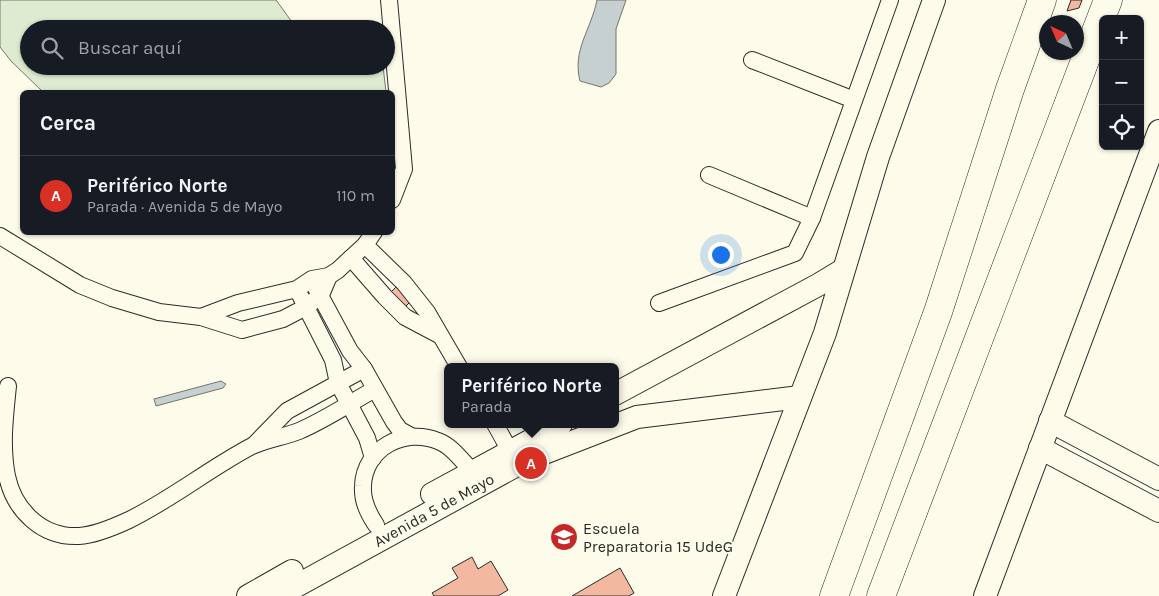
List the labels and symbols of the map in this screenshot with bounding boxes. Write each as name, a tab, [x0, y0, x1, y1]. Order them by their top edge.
north arrow	[1039, 15, 1084, 60]
your location	[708, 242, 734, 268]
pin: A	[515, 444, 547, 482]
street label: Avenida 5 de Mayo	[371, 469, 497, 551]
place label: Escuela Preparatoria 15 UdeG	[583, 519, 733, 556]
school or university icon: Escuela Preparatoria 15 UdeG	[549, 522, 579, 552]

